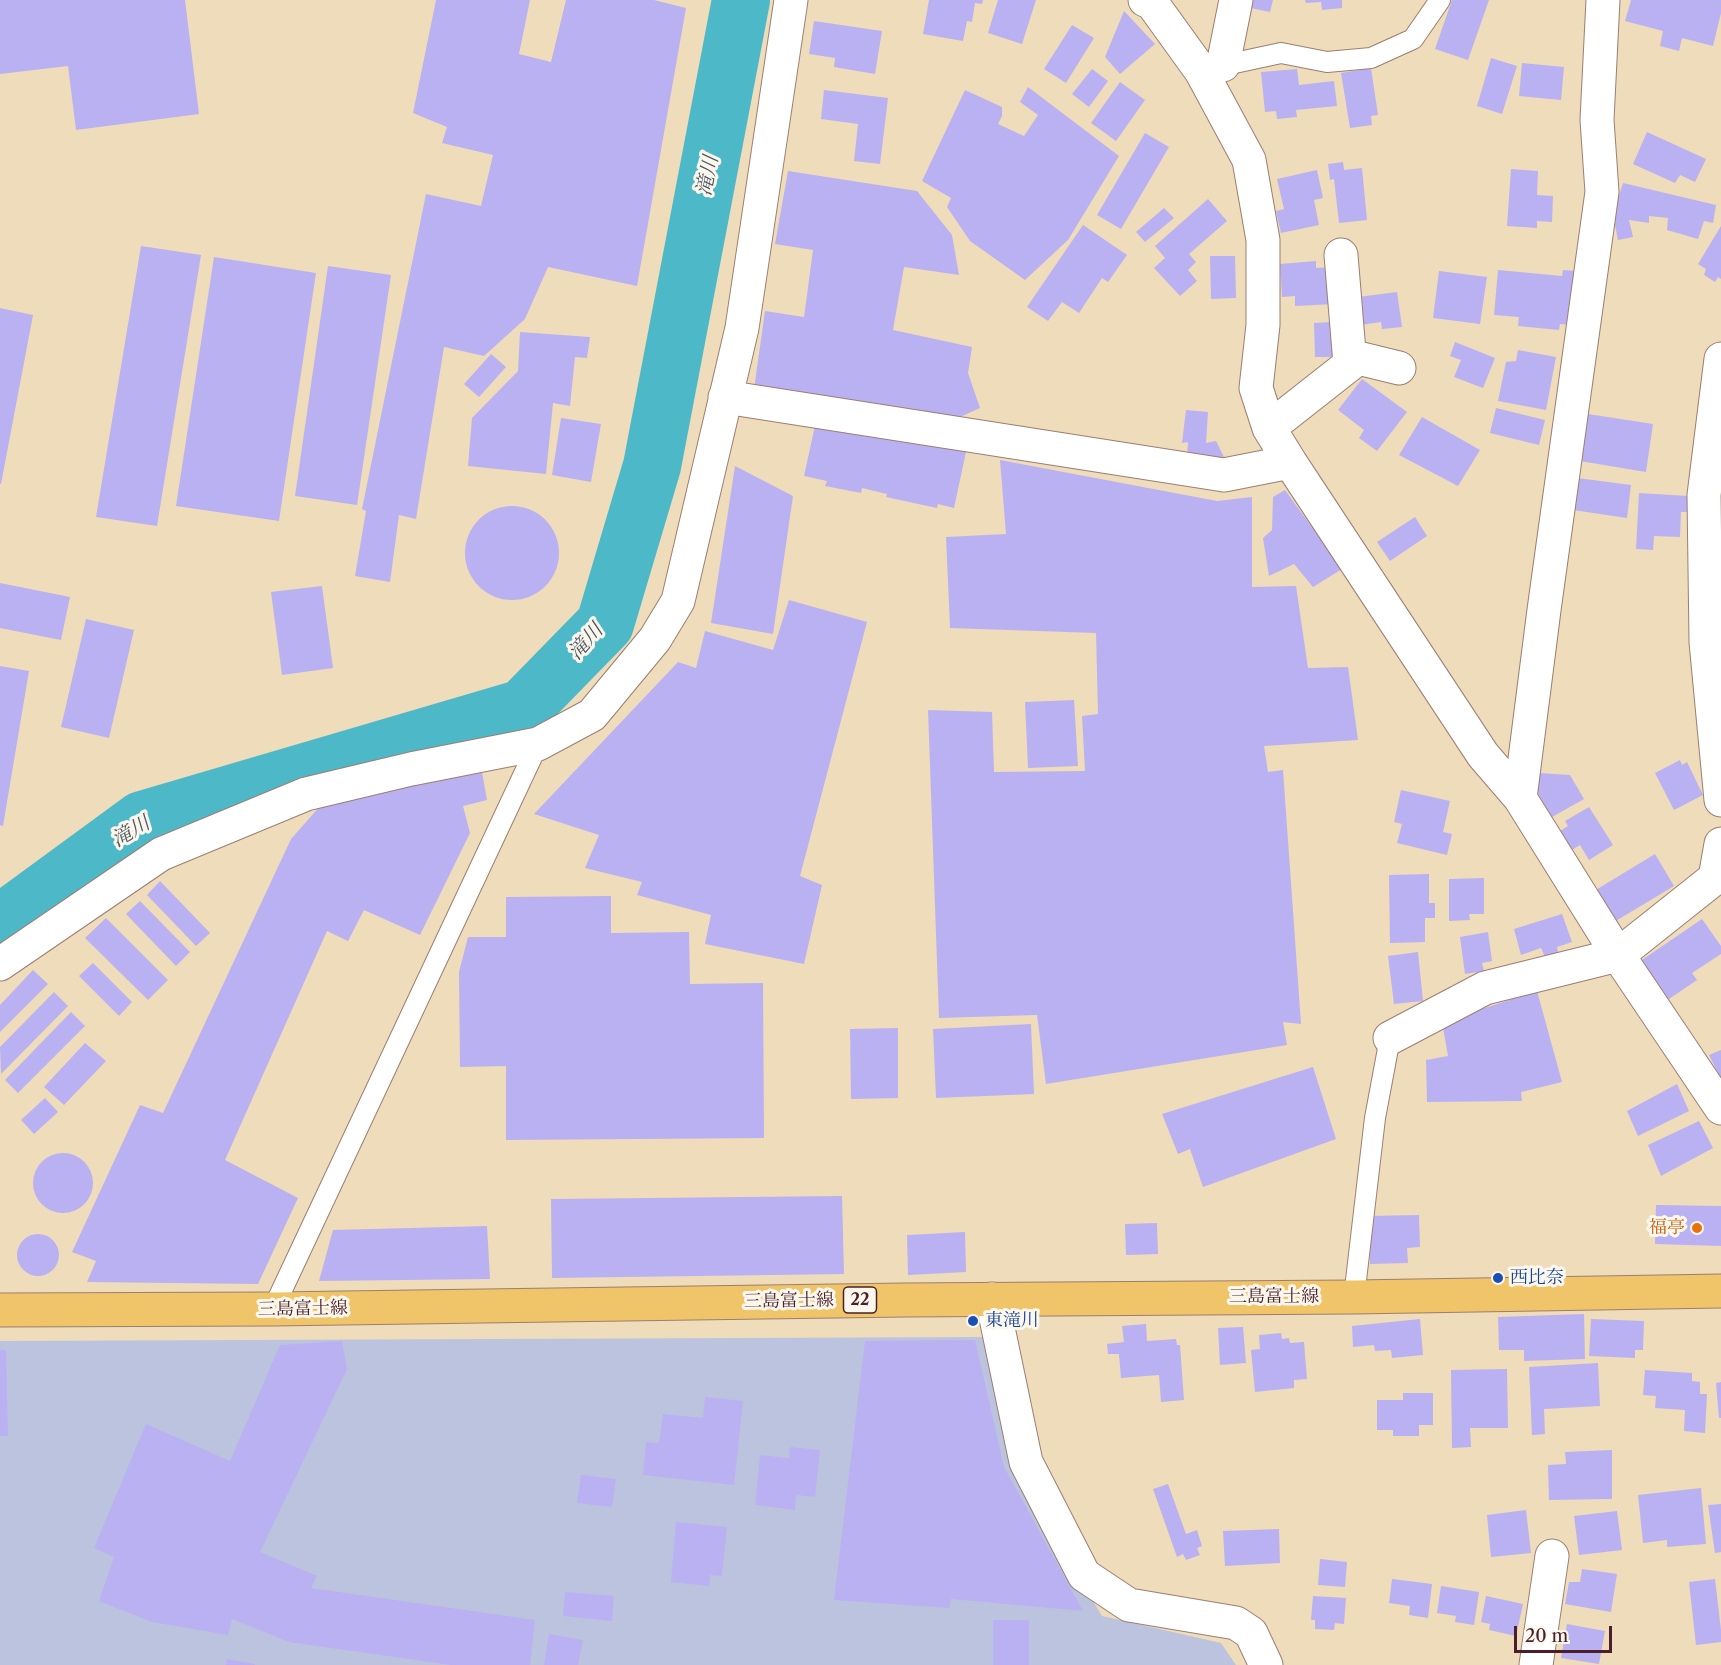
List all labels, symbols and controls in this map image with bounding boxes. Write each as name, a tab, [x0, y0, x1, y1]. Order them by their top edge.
water label: 滝川	[692, 154, 724, 198]
water label: 滝川	[564, 619, 608, 665]
water label: 滝川	[108, 811, 154, 853]
place label: 福亭	[1649, 1217, 1685, 1239]
marker: 福亭	[1690, 1221, 1704, 1235]
place label: 西比奈	[1510, 1267, 1564, 1289]
marker: 西比奈	[1491, 1271, 1505, 1285]
street label: 三島富士線	[1229, 1286, 1319, 1308]
road number: 22	[844, 1287, 876, 1313]
street label: 三島富士線	[744, 1289, 834, 1313]
street label: 三島富士線	[258, 1297, 348, 1321]
place label: 東滝川	[985, 1310, 1039, 1332]
marker: 東滝川	[966, 1314, 980, 1328]
scale bar	[1517, 1614, 1614, 1652]
text: 20 m	[1525, 1625, 1568, 1647]

